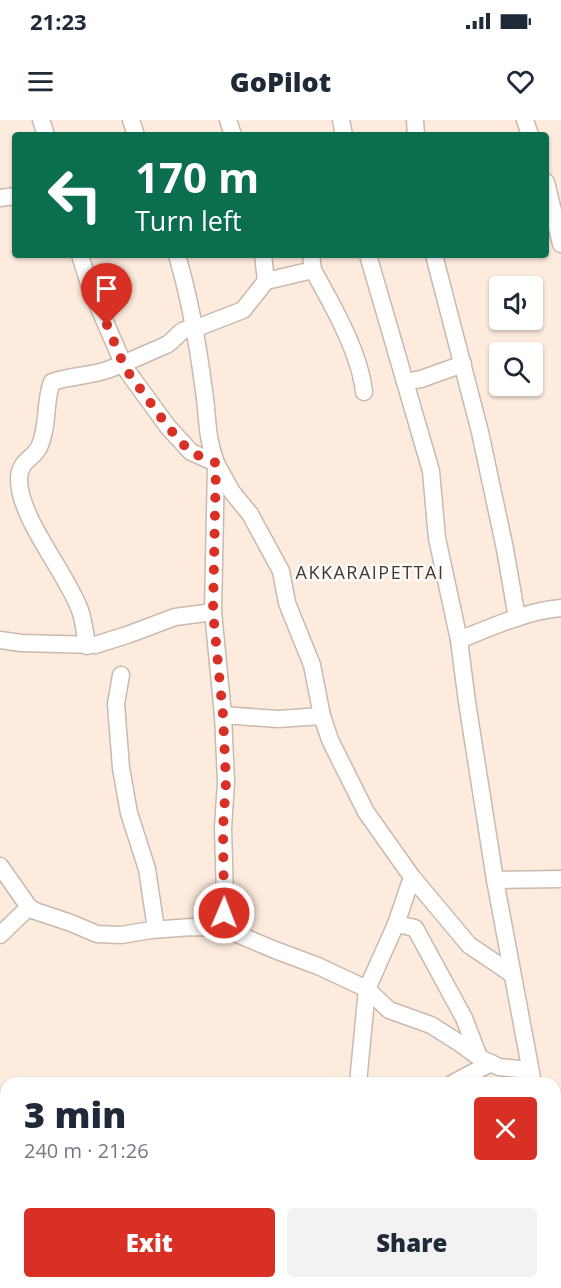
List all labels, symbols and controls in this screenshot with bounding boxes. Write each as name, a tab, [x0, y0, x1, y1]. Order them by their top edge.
text: 21:23	[30, 6, 87, 36]
text: GoPilot	[230, 63, 331, 100]
icon: menu	[24, 65, 57, 98]
icon: heart	[504, 65, 537, 98]
text: 170 m	[135, 148, 259, 205]
icon: left	[36, 156, 114, 234]
text: Turn left	[135, 202, 242, 239]
pin	[81, 263, 132, 325]
icon: arrive	[90, 272, 123, 305]
map controls	[489, 276, 543, 396]
button: sound	[489, 276, 543, 330]
button: search	[489, 342, 543, 396]
district label: AKKARAIPETTAI	[296, 560, 444, 584]
position arrow	[192, 881, 256, 945]
text: 3 min	[24, 1090, 126, 1139]
button: close	[474, 1097, 537, 1160]
text: 240 m · 21:26	[24, 1137, 149, 1164]
button: Exit	[24, 1208, 275, 1277]
button: Share	[287, 1208, 537, 1277]

